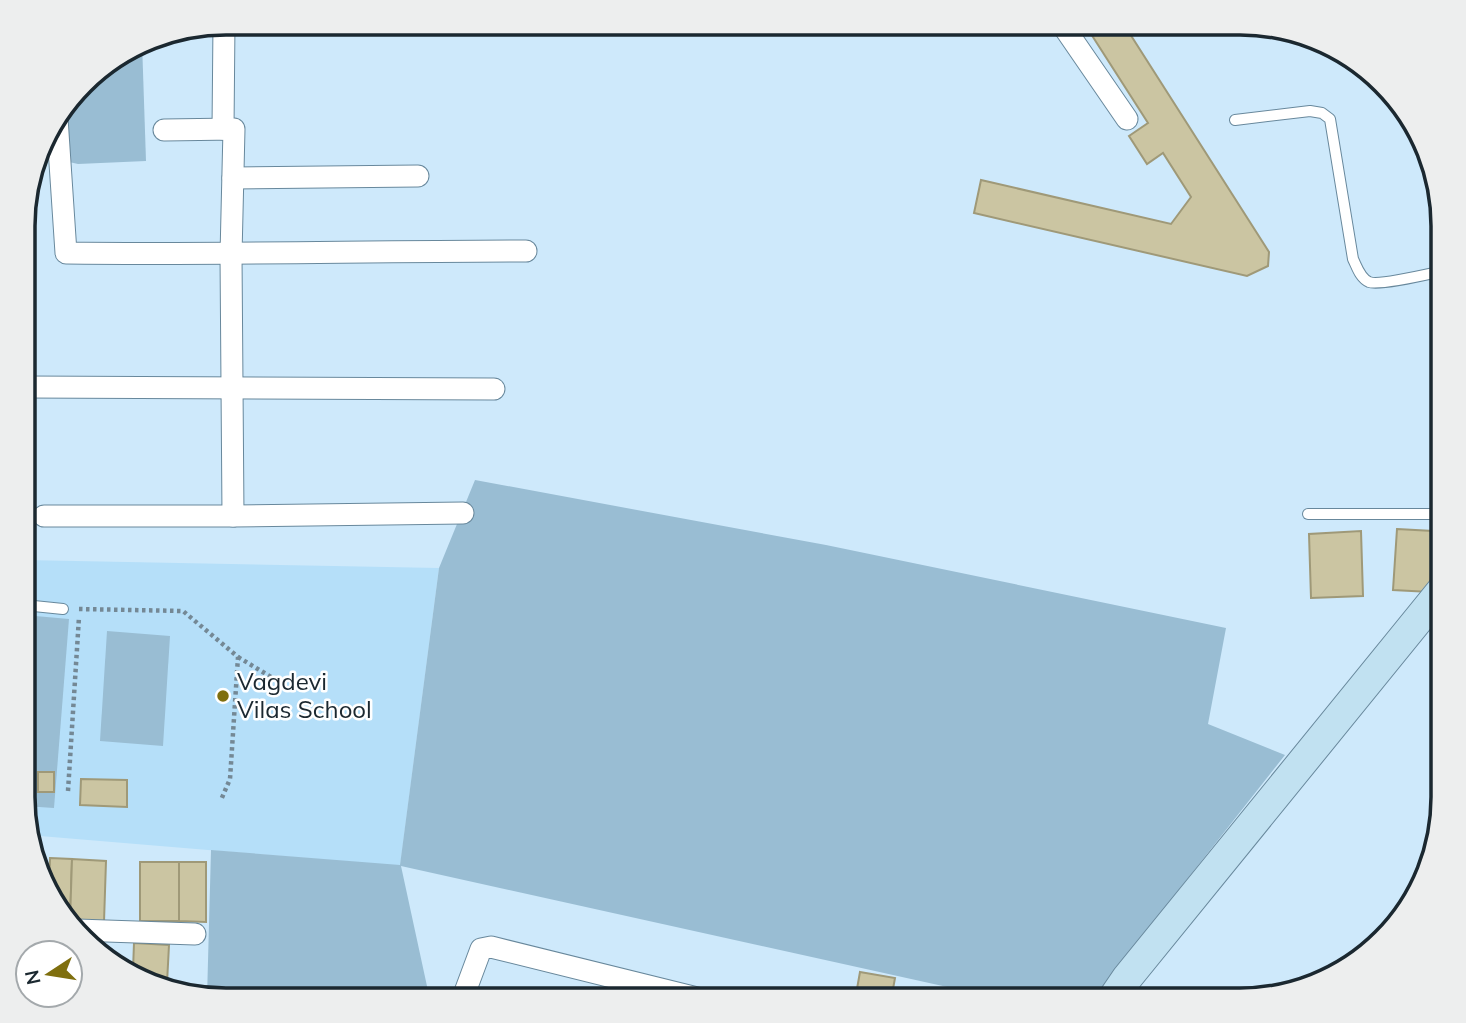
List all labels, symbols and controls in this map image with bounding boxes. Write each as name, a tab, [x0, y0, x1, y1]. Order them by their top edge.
place label: Vagdevi Vilas School	[237, 666, 372, 724]
marker: Vagdevi Vilas School	[215, 688, 231, 704]
north arrow	[14, 939, 84, 1009]
text: N	[19, 968, 46, 987]

